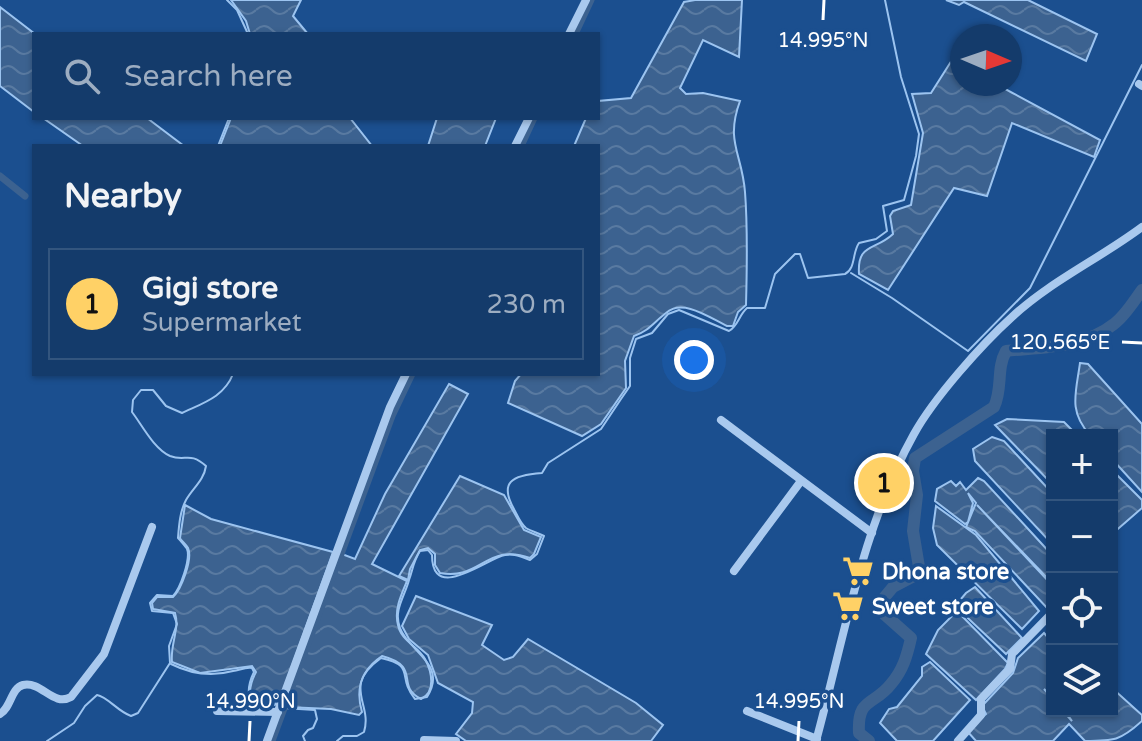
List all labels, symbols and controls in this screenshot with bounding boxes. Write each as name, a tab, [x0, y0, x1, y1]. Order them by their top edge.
north arrow	[950, 24, 1022, 96]
text: 14.995°N	[777, 29, 869, 53]
search box	[32, 32, 600, 120]
icon: search	[60, 54, 104, 98]
text: Search here	[124, 58, 293, 95]
text: Nearby	[64, 176, 182, 217]
text: Gigi store	[142, 270, 278, 307]
text: 1	[84, 289, 100, 320]
text: 230 m	[486, 289, 566, 320]
text: Supermarket	[142, 307, 302, 338]
text: 120.565°E	[1010, 331, 1110, 355]
your location	[674, 340, 714, 380]
map controls	[1046, 429, 1118, 717]
button: +	[1046, 429, 1118, 501]
pin: 1	[858, 453, 910, 513]
button: −	[1046, 501, 1118, 573]
supermarket icon: Dhona store	[841, 554, 875, 588]
place label: Dhona store	[882, 559, 1009, 585]
button: locate	[1046, 573, 1118, 645]
supermarket icon: Sweet store	[831, 589, 865, 623]
place label: Sweet store	[872, 594, 994, 620]
button: layers	[1046, 645, 1118, 717]
text: 14.990°N	[204, 690, 296, 714]
text: 14.995°N	[753, 690, 845, 714]

